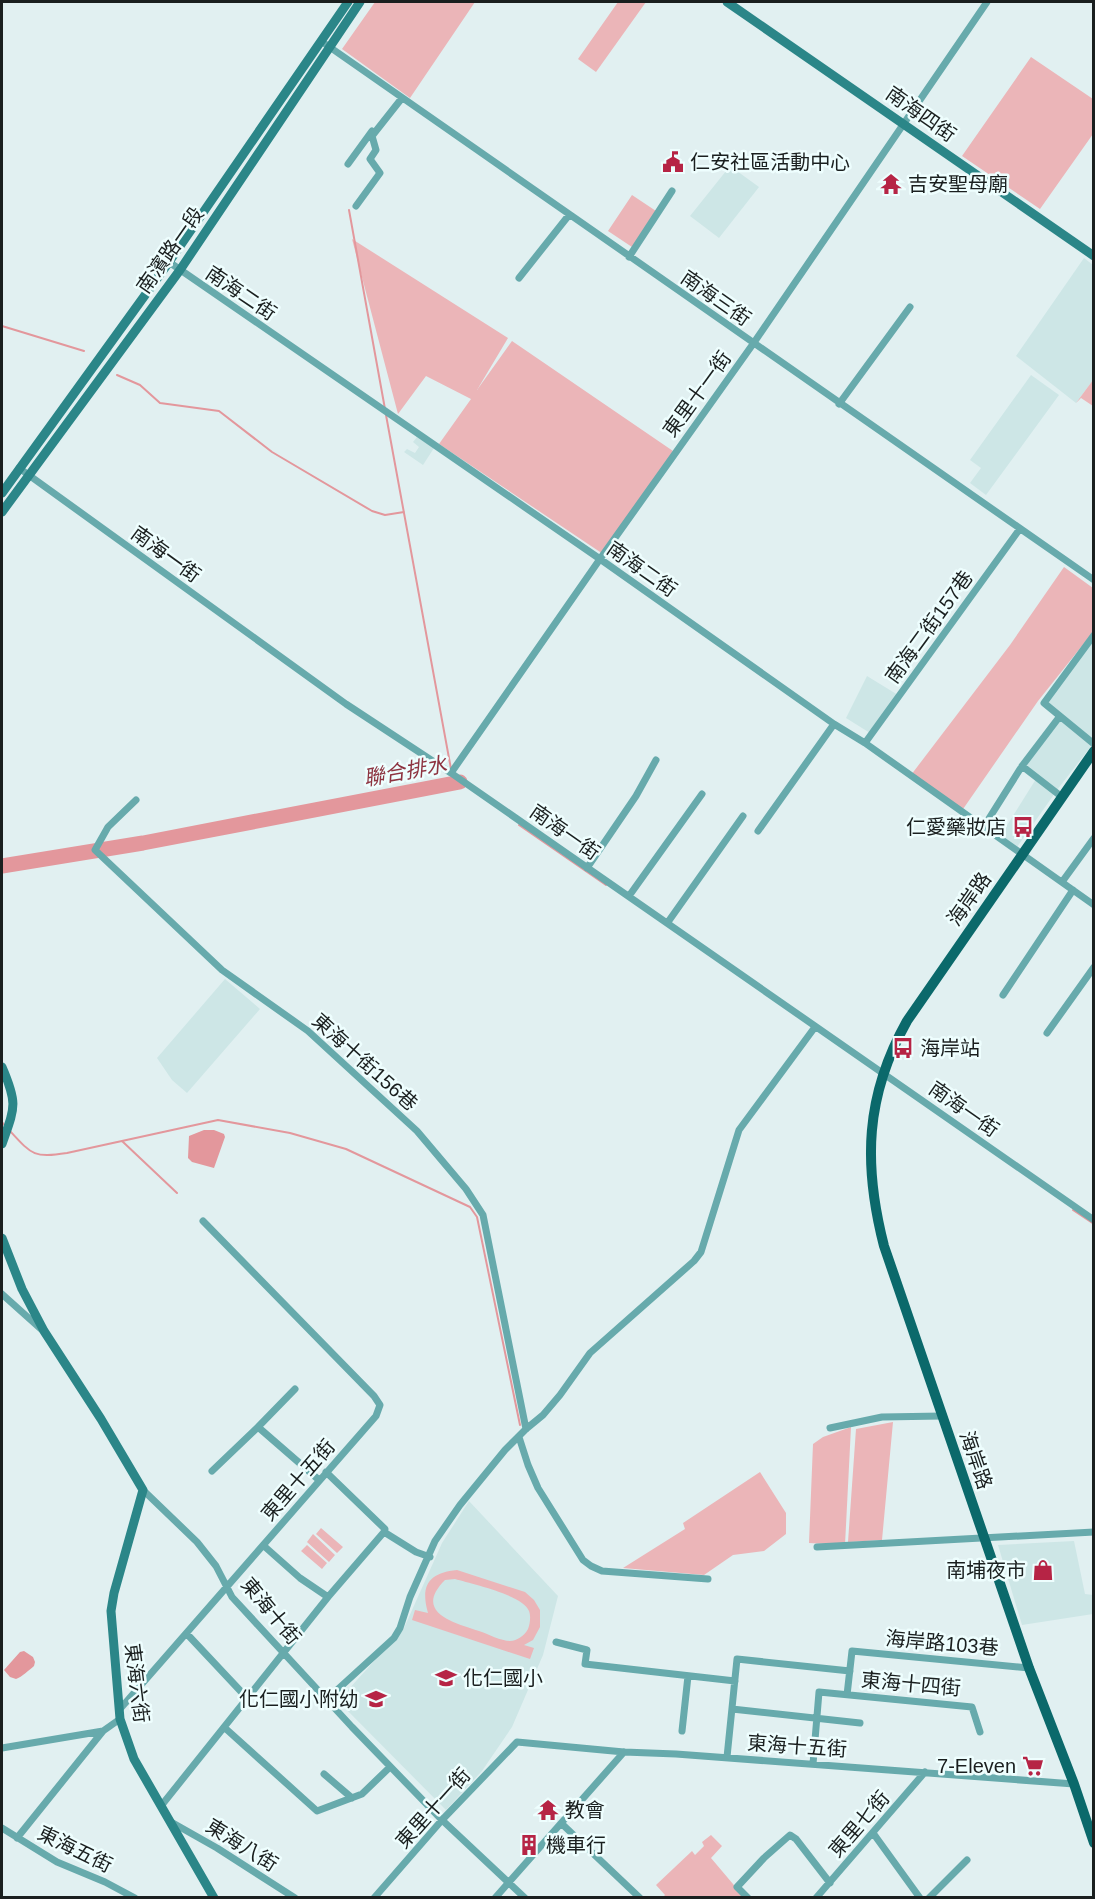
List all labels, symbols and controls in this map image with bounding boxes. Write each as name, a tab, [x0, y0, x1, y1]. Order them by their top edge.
street label: 南海四街	[882, 82, 960, 146]
public building icon: 仁安社區活動中心	[661, 150, 685, 174]
place label: 仁安社區活動中心	[690, 151, 850, 173]
temple icon: 吉安聖母廟	[879, 172, 903, 196]
place label: 吉安聖母廟	[908, 173, 1008, 195]
street label: 南濱路一段	[132, 203, 208, 297]
street label: 南海二街	[202, 262, 280, 324]
street label: 南海三街	[677, 266, 755, 330]
street label: 東里十一街	[659, 347, 735, 441]
street label: 南海一街	[127, 522, 205, 586]
street label: 南海二街	[603, 537, 681, 601]
street label: 南海二街157巷	[881, 567, 977, 687]
water label: 聯合排水	[362, 752, 449, 790]
street label: 南海一街	[526, 800, 604, 864]
bus stop icon: 仁愛藥妝店	[1011, 815, 1035, 839]
place label: 仁愛藥妝店	[906, 816, 1006, 838]
street label: 海岸路	[943, 868, 995, 930]
street label: 東海十街156巷	[308, 1009, 422, 1115]
bus stop icon: 海岸站	[891, 1036, 915, 1060]
place label: 海岸站	[920, 1037, 980, 1059]
street label: 南海一街	[925, 1077, 1003, 1141]
street label: 海岸路	[956, 1428, 996, 1492]
street label: 東里十五街	[257, 1435, 339, 1525]
shop icon: 南埔夜市	[1031, 1558, 1055, 1582]
place label: 南埔夜市	[946, 1559, 1026, 1581]
street label: 東海十街	[237, 1573, 305, 1649]
street label: 海岸路103巷	[885, 1627, 999, 1659]
street label: 東海六街	[121, 1642, 153, 1724]
school or university icon: 化仁國小	[434, 1666, 458, 1690]
place label: 化仁國小	[463, 1667, 543, 1689]
street label: 東海十四街	[860, 1669, 962, 1699]
school or university icon: 化仁國小附幼	[364, 1687, 388, 1711]
place label: 化仁國小附幼	[239, 1688, 359, 1710]
street label: 東海十五街	[746, 1732, 848, 1760]
supermarket icon: 7-Eleven	[1021, 1754, 1045, 1778]
place label: 7-Eleven	[937, 1755, 1016, 1777]
street label: 東里十一街	[391, 1763, 475, 1853]
street label: 東里七街	[824, 1787, 894, 1861]
temple icon: 教會	[536, 1798, 560, 1822]
place label: 教會	[565, 1799, 605, 1821]
street label: 東海八街	[202, 1814, 282, 1876]
street label: 東海五街	[34, 1822, 116, 1876]
building icon: 機車行	[517, 1833, 541, 1857]
place label: 機車行	[546, 1834, 606, 1856]

